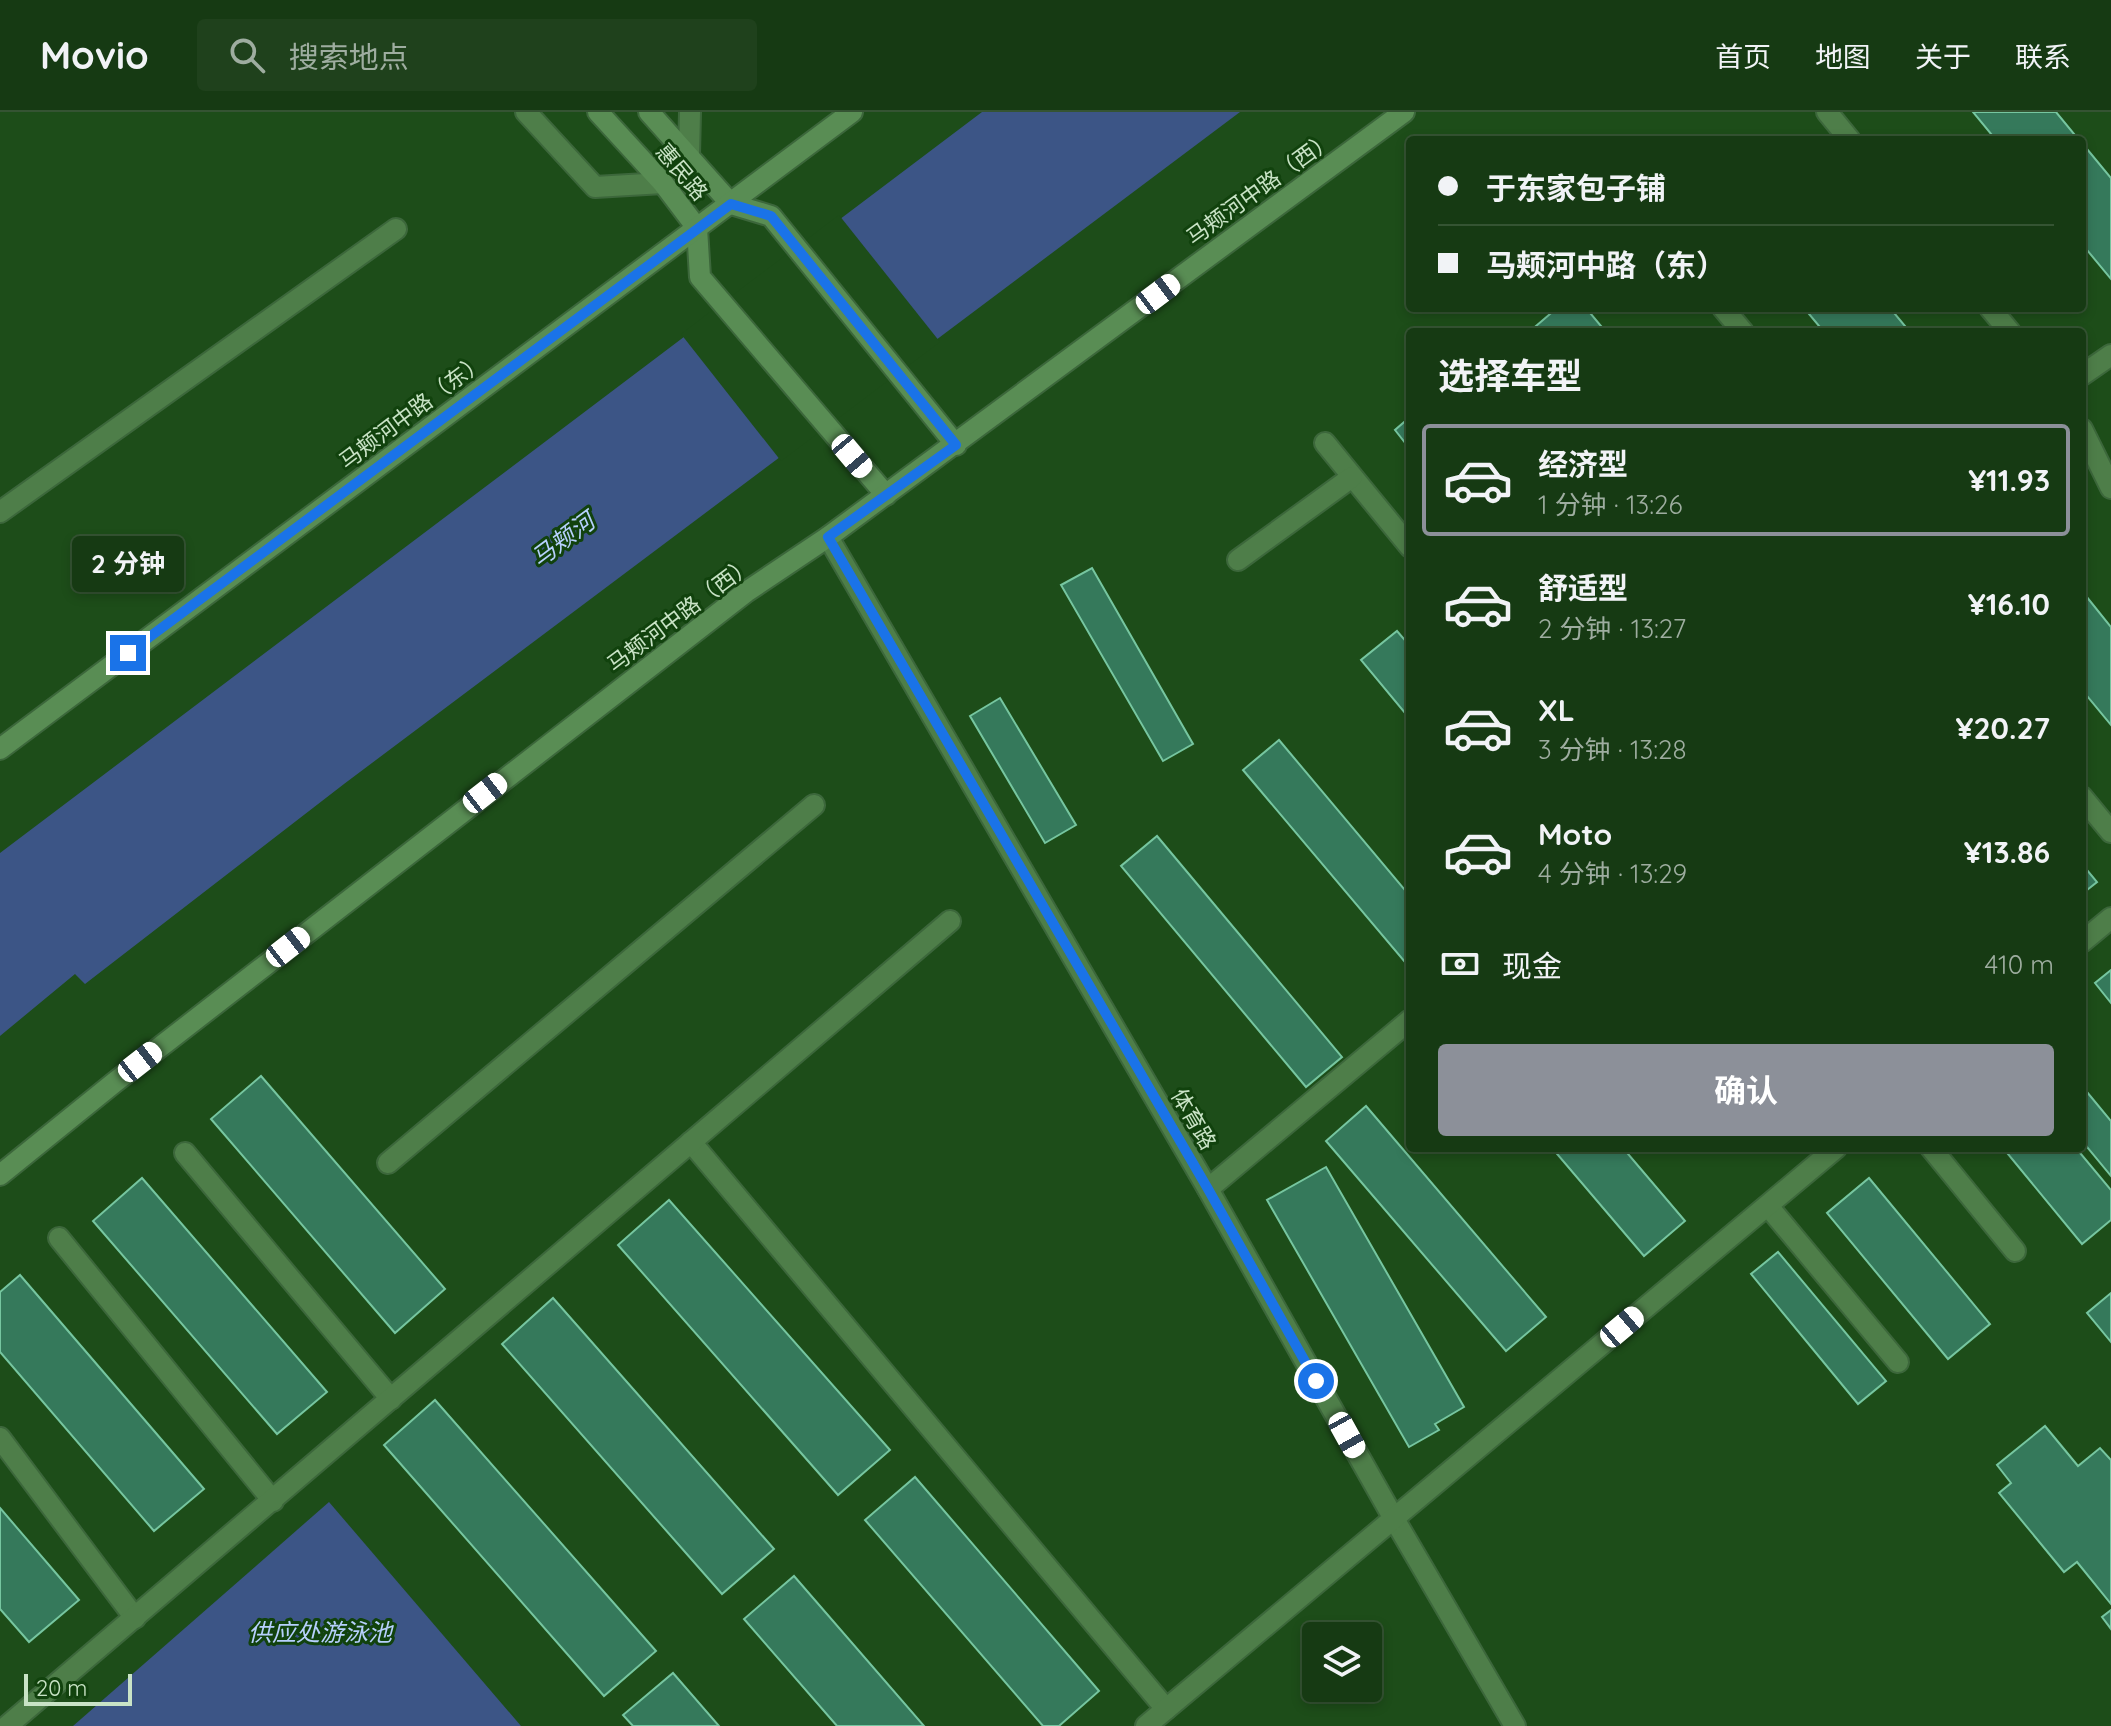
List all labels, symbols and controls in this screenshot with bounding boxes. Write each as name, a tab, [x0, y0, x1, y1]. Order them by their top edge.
search box	[197, 19, 757, 91]
text: Movio	[40, 31, 149, 79]
icon: search	[225, 33, 269, 77]
text: 搜索地点	[289, 38, 409, 76]
text: 首页	[1715, 39, 1771, 74]
text: 地图	[1815, 39, 1871, 74]
text: 关于	[1915, 39, 1971, 74]
text: 联系	[2015, 39, 2071, 74]
street label: 马颊河中路（西）	[1181, 125, 1339, 251]
street label: 惠民路	[650, 138, 714, 206]
text: 于东家包子铺	[1486, 169, 1666, 207]
text: 马颊河中路（东）	[1486, 246, 1726, 284]
car	[1132, 270, 1184, 318]
street label: 马颊河中路（东）	[333, 347, 491, 475]
text: 选择车型	[1438, 353, 1582, 398]
car	[827, 430, 877, 482]
icon: car	[1442, 444, 1514, 516]
text: 经济型	[1538, 445, 1628, 483]
text: ¥11.93	[1968, 461, 2050, 499]
text: 1 分钟 · 13:26	[1538, 488, 1682, 521]
water label: 马颊河	[525, 503, 603, 573]
callout: 2 分钟	[72, 537, 184, 593]
text: 2 分钟	[91, 547, 165, 580]
street label: 马颊河中路（西）	[601, 550, 759, 678]
icon: car	[1442, 568, 1514, 640]
text: 舒适型	[1538, 569, 1628, 607]
text: ¥16.10	[1968, 585, 2050, 623]
text: 2 分钟 · 13:27	[1538, 612, 1686, 645]
route end	[110, 635, 146, 671]
text: XL	[1538, 691, 1575, 729]
icon: car	[1442, 692, 1514, 764]
text: ¥20.27	[1956, 709, 2050, 747]
text: 3 分钟 · 13:28	[1538, 733, 1687, 766]
car	[459, 769, 511, 817]
text: Moto	[1538, 815, 1612, 853]
icon: car	[1442, 816, 1514, 888]
text: ¥13.86	[1964, 833, 2050, 871]
text: 4 分钟 · 13:29	[1538, 857, 1687, 890]
car	[262, 923, 314, 971]
icon: cash	[1438, 942, 1482, 986]
text: 现金	[1502, 947, 1562, 985]
text: 410 m	[1985, 948, 2054, 981]
car	[114, 1038, 166, 1086]
button: 确认	[1438, 1044, 2054, 1136]
street label: 体育路	[1165, 1083, 1223, 1155]
car	[1596, 1302, 1648, 1352]
route start	[1298, 1363, 1334, 1399]
car	[1325, 1408, 1369, 1462]
water label: 供应处游泳池	[248, 1617, 394, 1647]
map controls	[1302, 1622, 1382, 1702]
button: layers	[1302, 1622, 1382, 1702]
scale bar	[24, 1670, 132, 1706]
text: 20 m	[36, 1674, 87, 1702]

